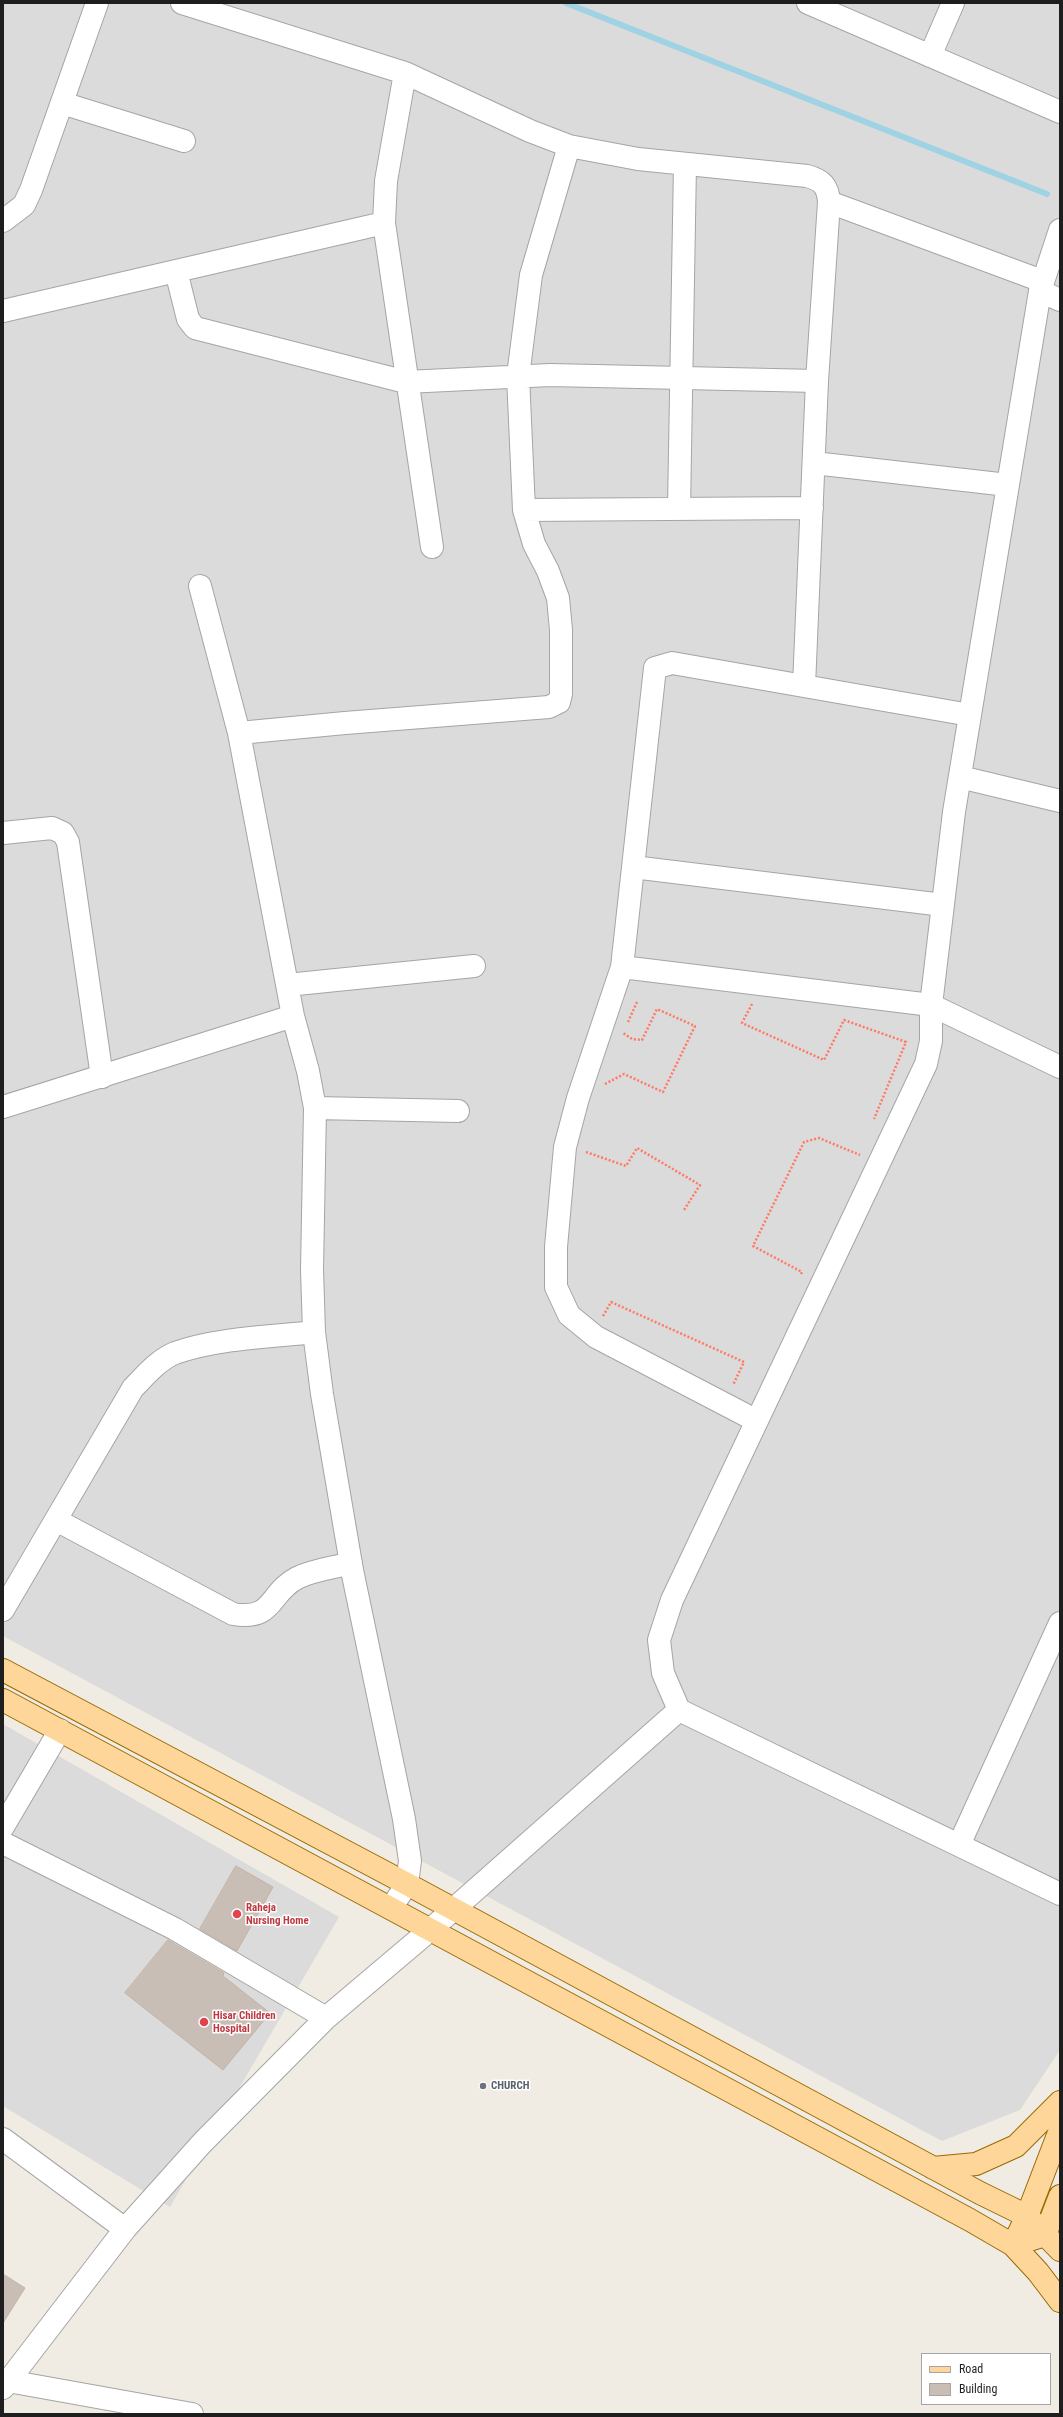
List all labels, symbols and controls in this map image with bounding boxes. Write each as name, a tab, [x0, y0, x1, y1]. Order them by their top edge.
place label: Raheja Nursing Home	[246, 1901, 309, 1927]
marker: Raheja Nursing Home	[231, 1908, 243, 1920]
place label: Hisar Children Hospital	[213, 2009, 276, 2035]
marker: Hisar Children Hospital	[198, 2016, 210, 2028]
place label: CHURCH	[491, 2079, 529, 2093]
marker: CHURCH	[478, 2081, 488, 2091]
legend	[921, 2353, 1051, 2405]
text: Road	[959, 2362, 983, 2376]
text: Building	[959, 2382, 997, 2396]

